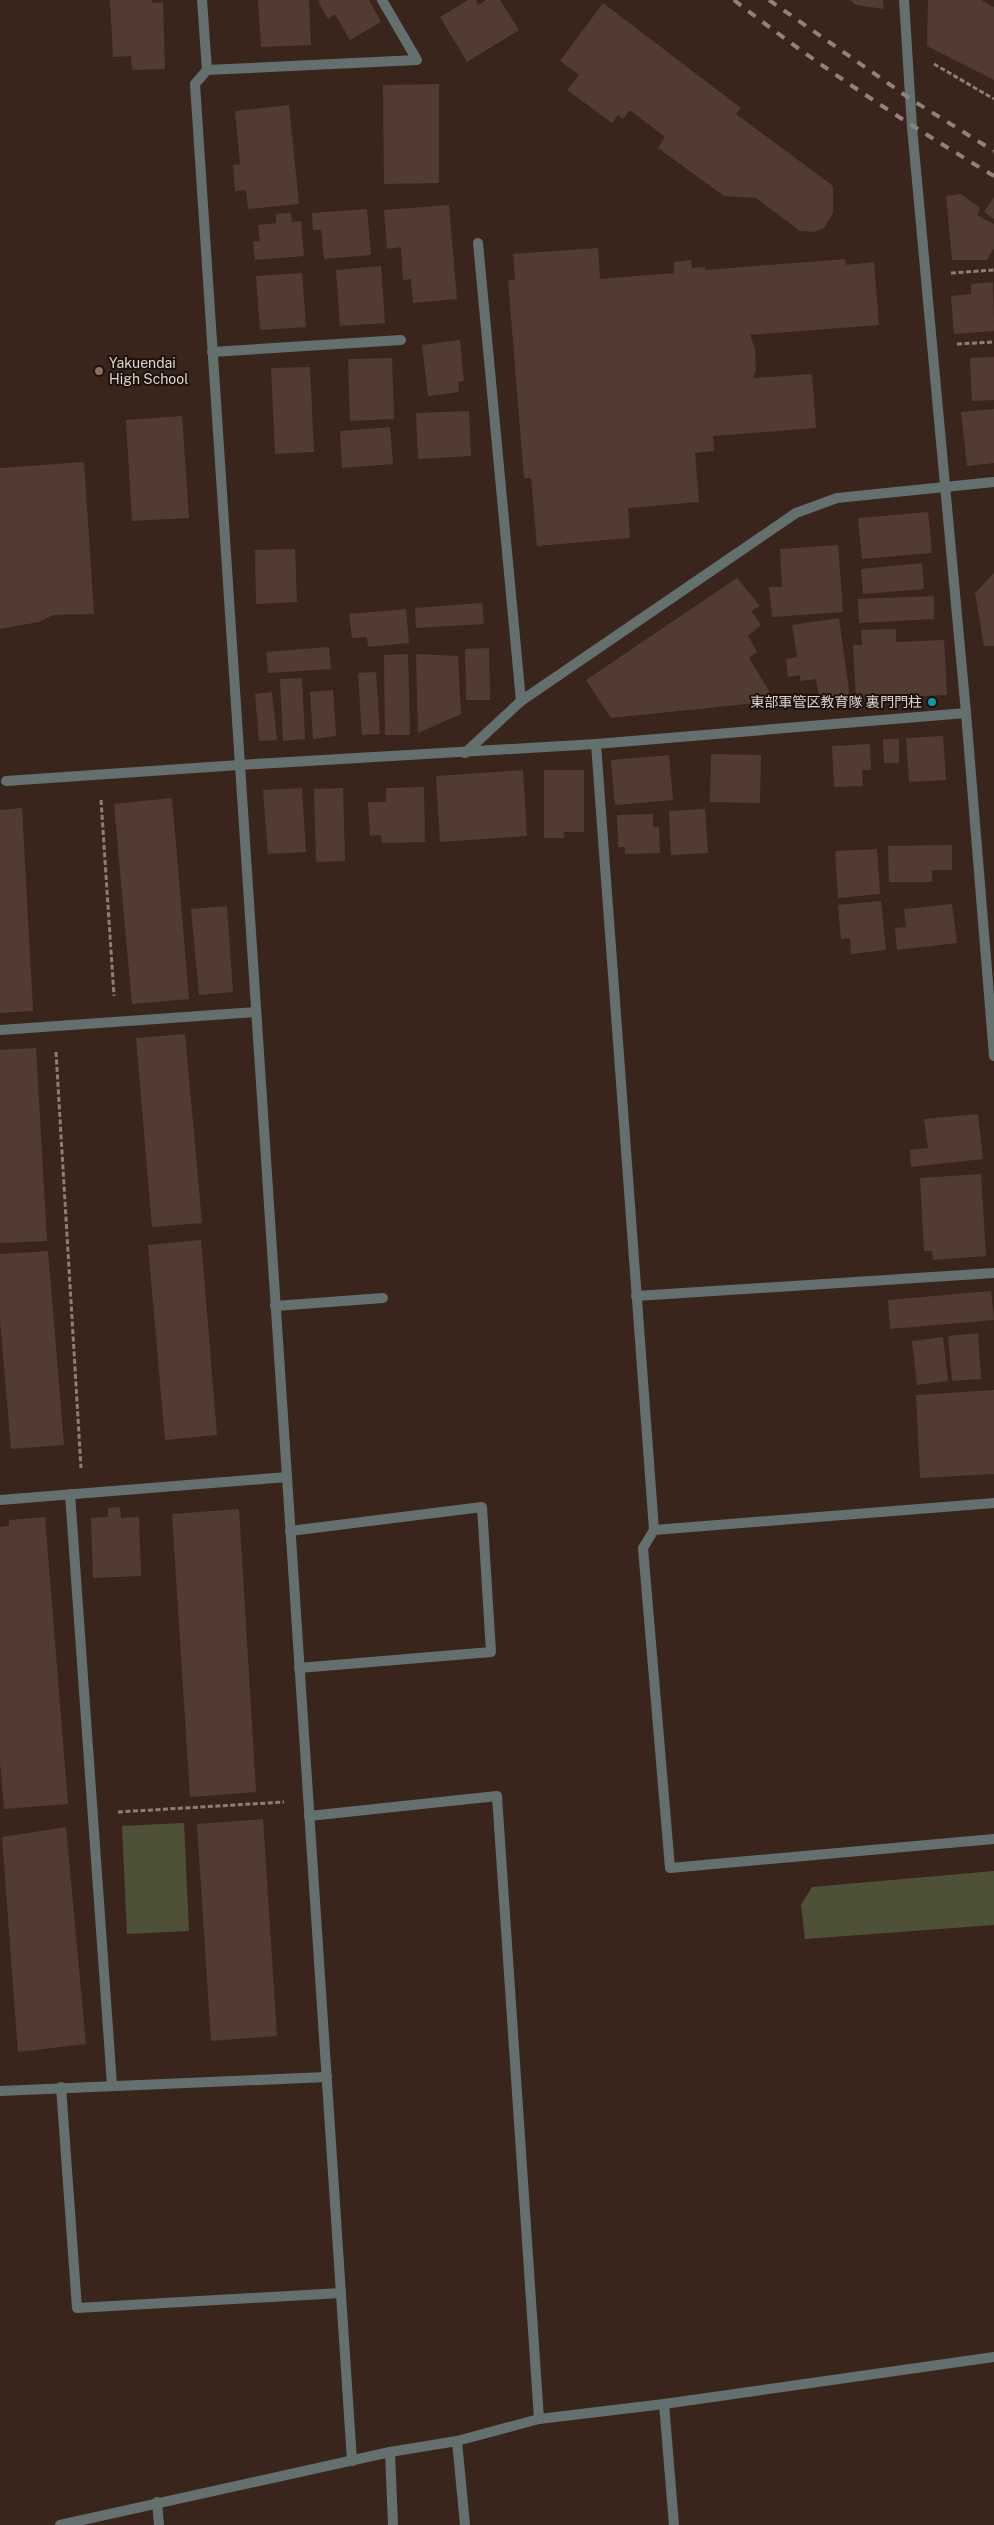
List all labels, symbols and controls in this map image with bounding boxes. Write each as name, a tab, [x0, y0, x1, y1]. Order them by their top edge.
place label: Yakuendai High School	[109, 355, 188, 387]
marker: Yakuendai High School	[93, 365, 105, 377]
place label: 東部軍管区教育隊 裏門門柱	[751, 694, 922, 710]
marker: 東部軍管区教育隊 裏門門柱	[926, 696, 938, 708]

